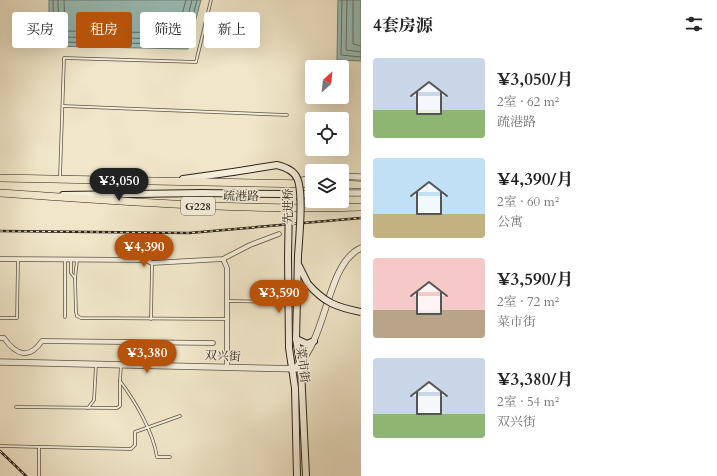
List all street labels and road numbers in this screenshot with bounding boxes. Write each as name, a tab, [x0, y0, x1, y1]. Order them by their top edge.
street label: 疏港路	[223, 188, 259, 204]
street label: 先进桥	[280, 188, 296, 224]
road number: G228	[181, 197, 215, 215]
street label: 菜市街	[293, 346, 314, 385]
street label: 双兴街	[205, 347, 242, 365]

